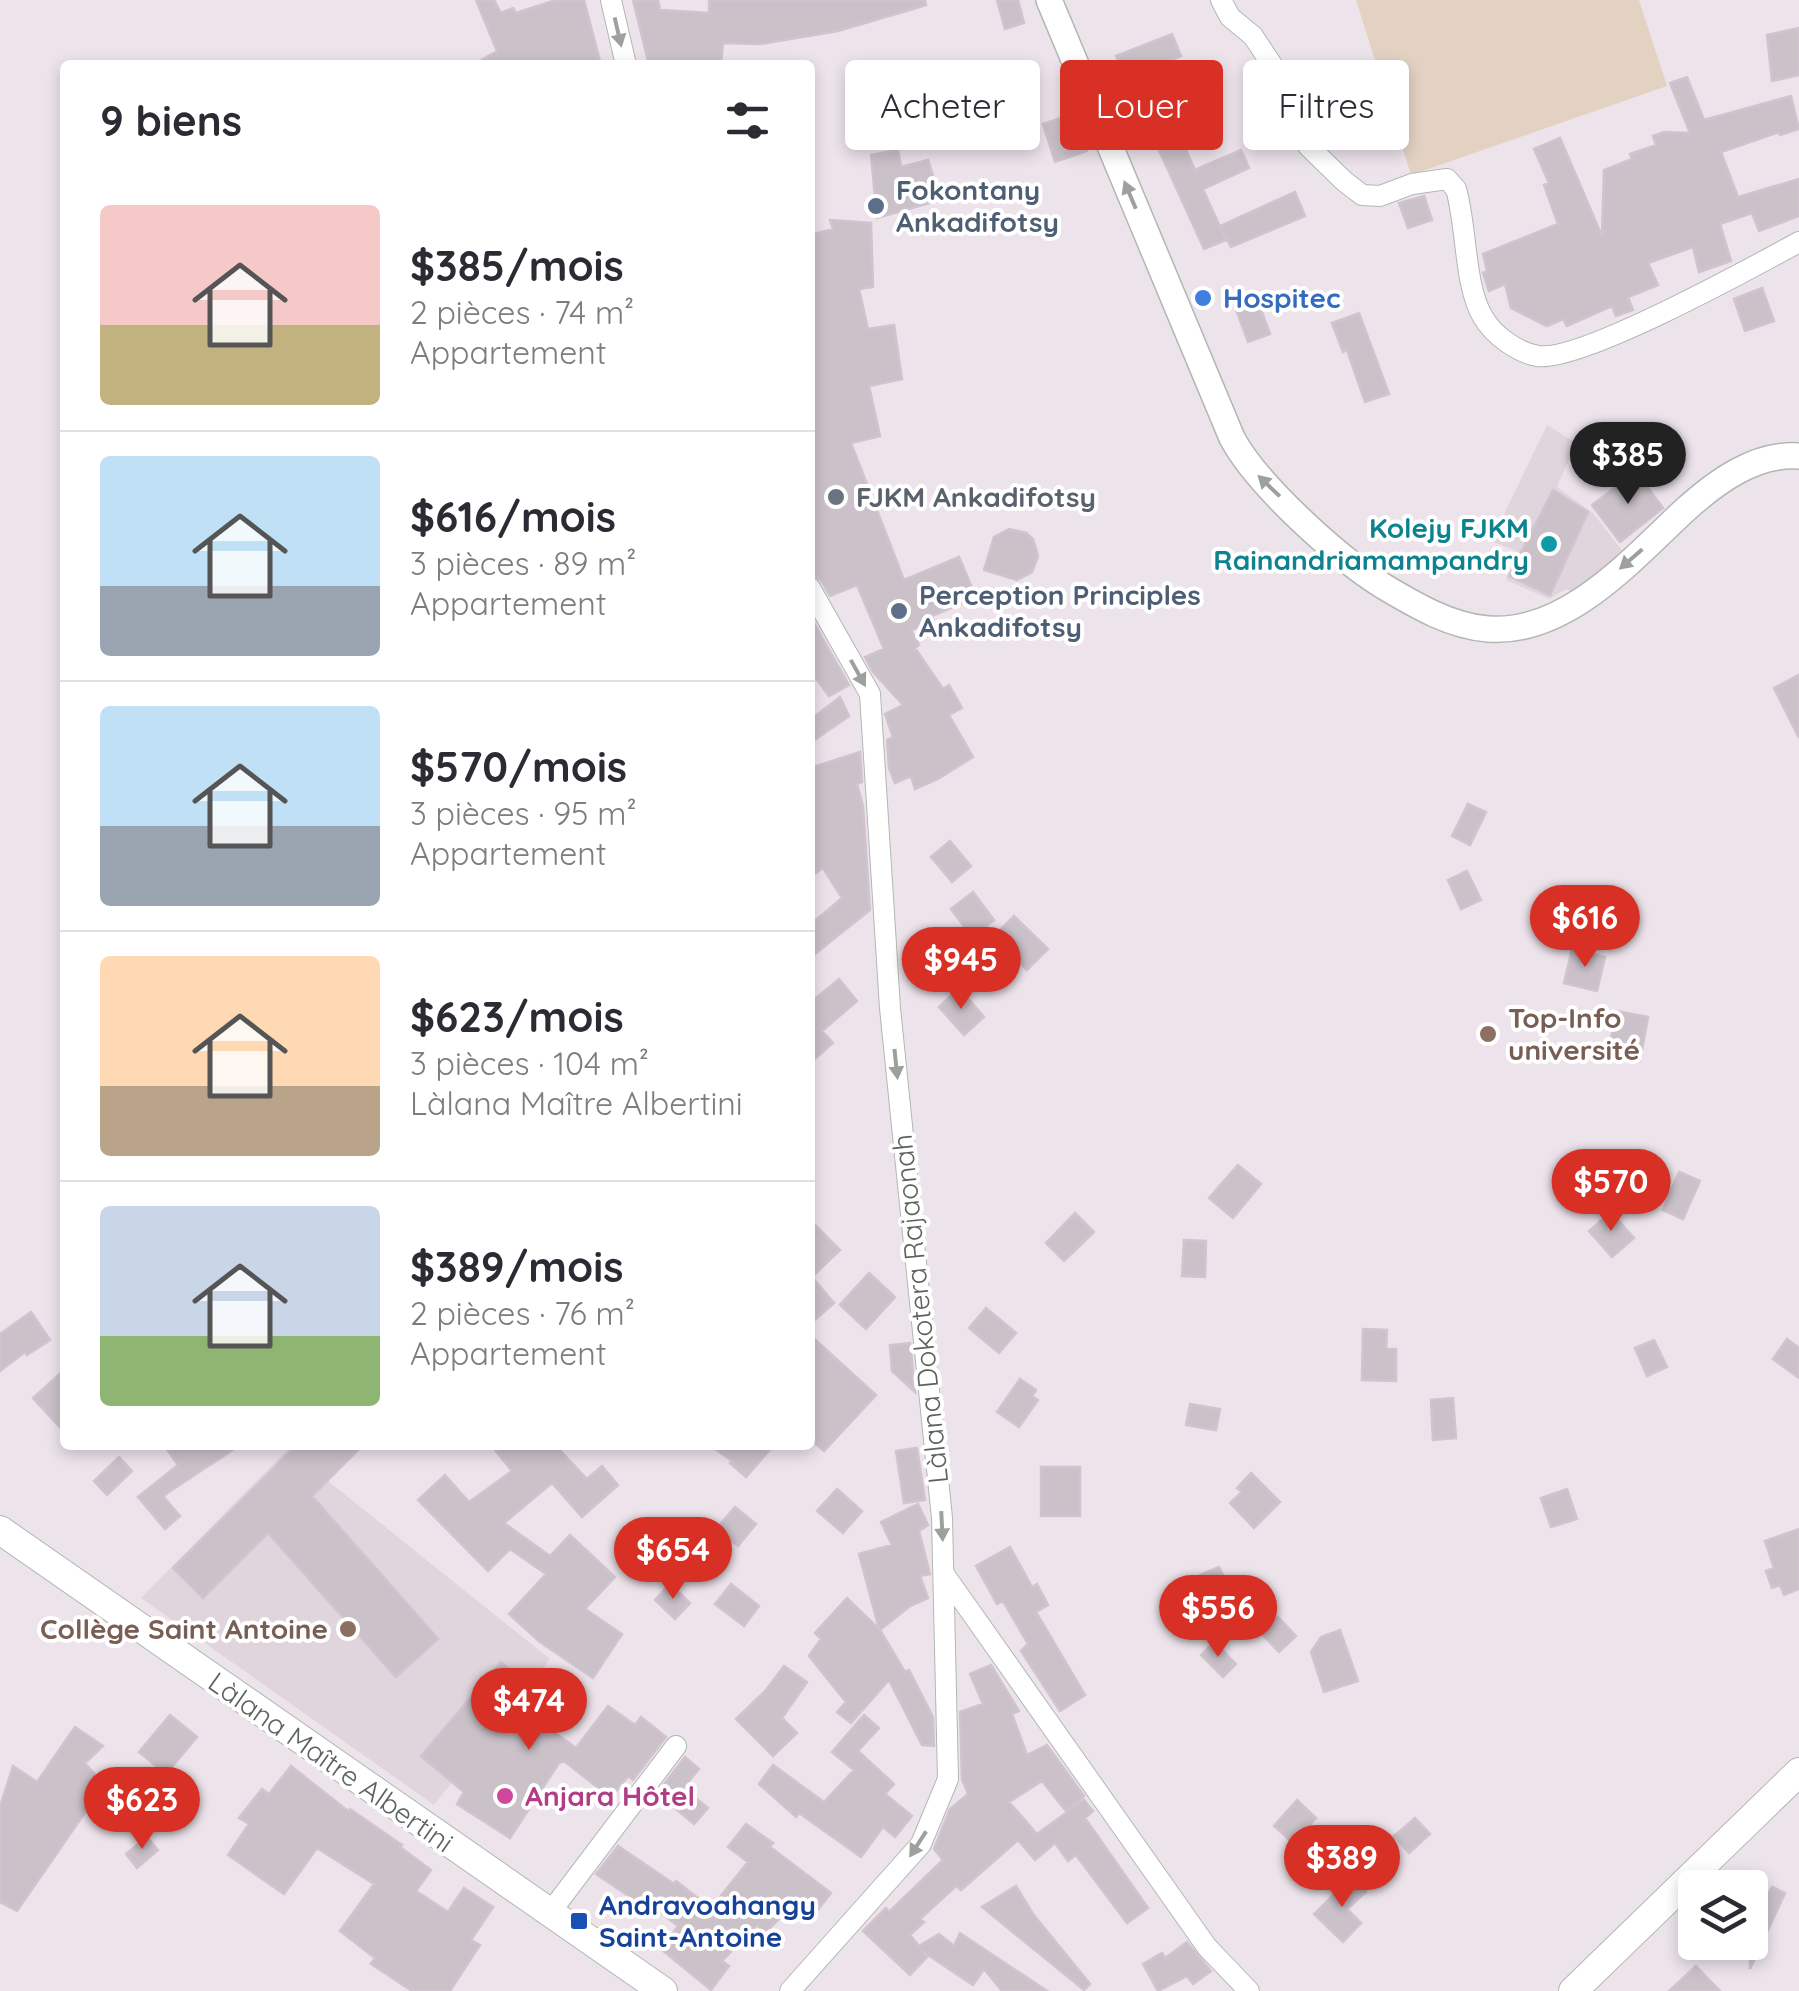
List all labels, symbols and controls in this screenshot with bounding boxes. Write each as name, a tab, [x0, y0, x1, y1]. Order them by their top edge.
one-way arrow	[611, 17, 626, 48]
chip: Acheter	[845, 60, 1040, 150]
chip: Louer	[1060, 60, 1223, 150]
chip: Filtres	[1243, 60, 1409, 150]
icon: filters	[720, 93, 775, 148]
text: 9 biens	[100, 94, 242, 147]
place label: Fokontany Ankadifotsy	[896, 172, 1059, 239]
one-way arrow	[1122, 180, 1138, 210]
marker: Fokontany Ankadifotsy	[865, 195, 887, 217]
text: $385/mois	[410, 239, 624, 292]
icon: home	[180, 245, 300, 365]
place label: Hospitec	[1223, 280, 1341, 315]
marker: Hospitec	[1192, 287, 1214, 309]
text: 2 pièces · 74 m²	[410, 292, 634, 332]
text: Appartement	[410, 332, 607, 372]
pin: $385	[1569, 422, 1687, 507]
text: $385	[1592, 434, 1664, 474]
one-way arrow	[1258, 475, 1282, 498]
place label: FJKM Ankadifotsy	[856, 479, 1096, 514]
marker: FJKM Ankadifotsy	[825, 486, 847, 508]
text: $616/mois	[410, 490, 616, 543]
icon: home	[180, 496, 300, 616]
place label: Kolejy FJKM Rainandriamampandry	[1213, 510, 1529, 577]
marker: Kolejy FJKM Rainandriamampandry	[1538, 533, 1560, 555]
text: 3 pièces · 89 m²	[410, 543, 636, 583]
one-way arrow	[1619, 547, 1644, 569]
place label: Perception Principles Ankadifotsy	[919, 577, 1201, 644]
text: Appartement	[410, 583, 607, 623]
marker: Perception Principles Ankadifotsy	[888, 600, 910, 622]
one-way arrow	[848, 659, 866, 687]
text: $570/mois	[410, 740, 627, 793]
icon: home	[180, 746, 300, 866]
text: 3 pièces · 95 m²	[410, 793, 637, 833]
text: Appartement	[410, 833, 607, 873]
pin: $616	[1526, 885, 1644, 970]
text: $616	[1552, 897, 1618, 937]
pin: $945	[902, 927, 1020, 1012]
text: $945	[924, 939, 998, 979]
text: $623/mois	[410, 990, 624, 1043]
icon: home	[180, 996, 300, 1116]
place label: Top-Info université	[1508, 1000, 1640, 1067]
marker: Top-Info université	[1477, 1023, 1499, 1045]
text: 3 pièces · 104 m²	[410, 1043, 649, 1083]
one-way arrow	[888, 1048, 904, 1080]
text: Làlana Maître Albertini	[410, 1083, 743, 1123]
street label: Làlana Dokotera Rajaonah	[884, 1133, 955, 1486]
pin: $570	[1552, 1149, 1670, 1234]
text: $570	[1574, 1161, 1648, 1201]
text: $389/mois	[410, 1240, 623, 1293]
icon: home	[180, 1246, 300, 1366]
text: 2 pièces · 76 m²	[410, 1293, 635, 1333]
text: Appartement	[410, 1333, 607, 1373]
one-way arrow	[934, 1511, 950, 1543]
pin: $654	[614, 1517, 732, 1602]
text: $654	[636, 1529, 710, 1569]
pin: $556	[1159, 1575, 1277, 1660]
text: $556	[1181, 1587, 1255, 1627]
place label: Collège Saint Antoine	[40, 1611, 328, 1646]
marker: Collège Saint Antoine	[337, 1618, 359, 1640]
street label: Làlana Maître Albertini	[202, 1664, 461, 1859]
pin: $474	[470, 1668, 588, 1753]
text: $474	[493, 1680, 565, 1720]
pin: $623	[83, 1767, 201, 1852]
place label: Anjara Hôtel	[525, 1778, 695, 1813]
text: $623	[106, 1779, 178, 1819]
marker: Anjara Hôtel	[494, 1785, 516, 1807]
pin: $389	[1283, 1825, 1401, 1910]
one-way arrow	[909, 1831, 927, 1858]
text: $389	[1306, 1837, 1378, 1877]
map controls	[1678, 1870, 1768, 1960]
button: layers	[1678, 1870, 1768, 1960]
place label: Andravoahangy Saint-Antoine	[599, 1887, 816, 1954]
marker: Andravoahangy Saint-Antoine	[568, 1910, 590, 1932]

